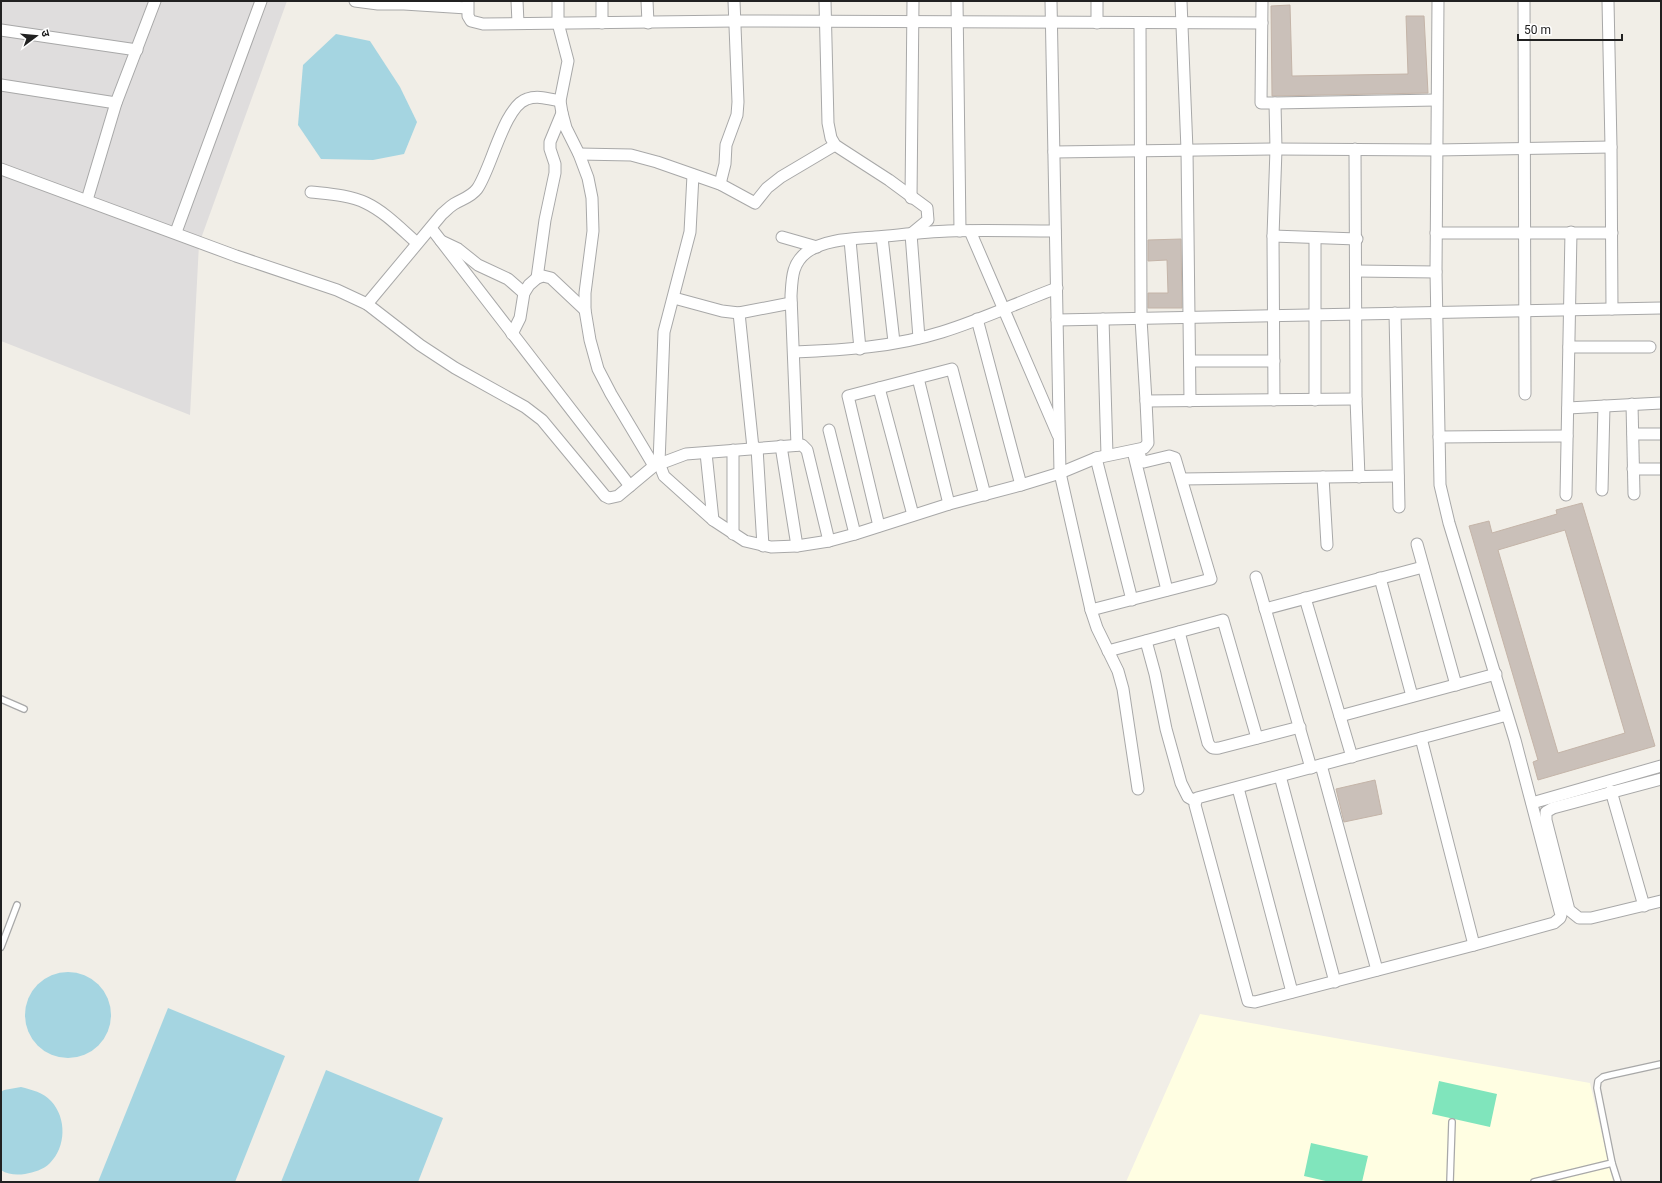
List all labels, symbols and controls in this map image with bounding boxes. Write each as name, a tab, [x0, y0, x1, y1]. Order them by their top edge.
north arrow	[16, 16, 56, 56]
scale bar	[1518, 16, 1622, 42]
text: 50 m	[1524, 23, 1551, 37]
text: उ	[38, 28, 52, 39]

